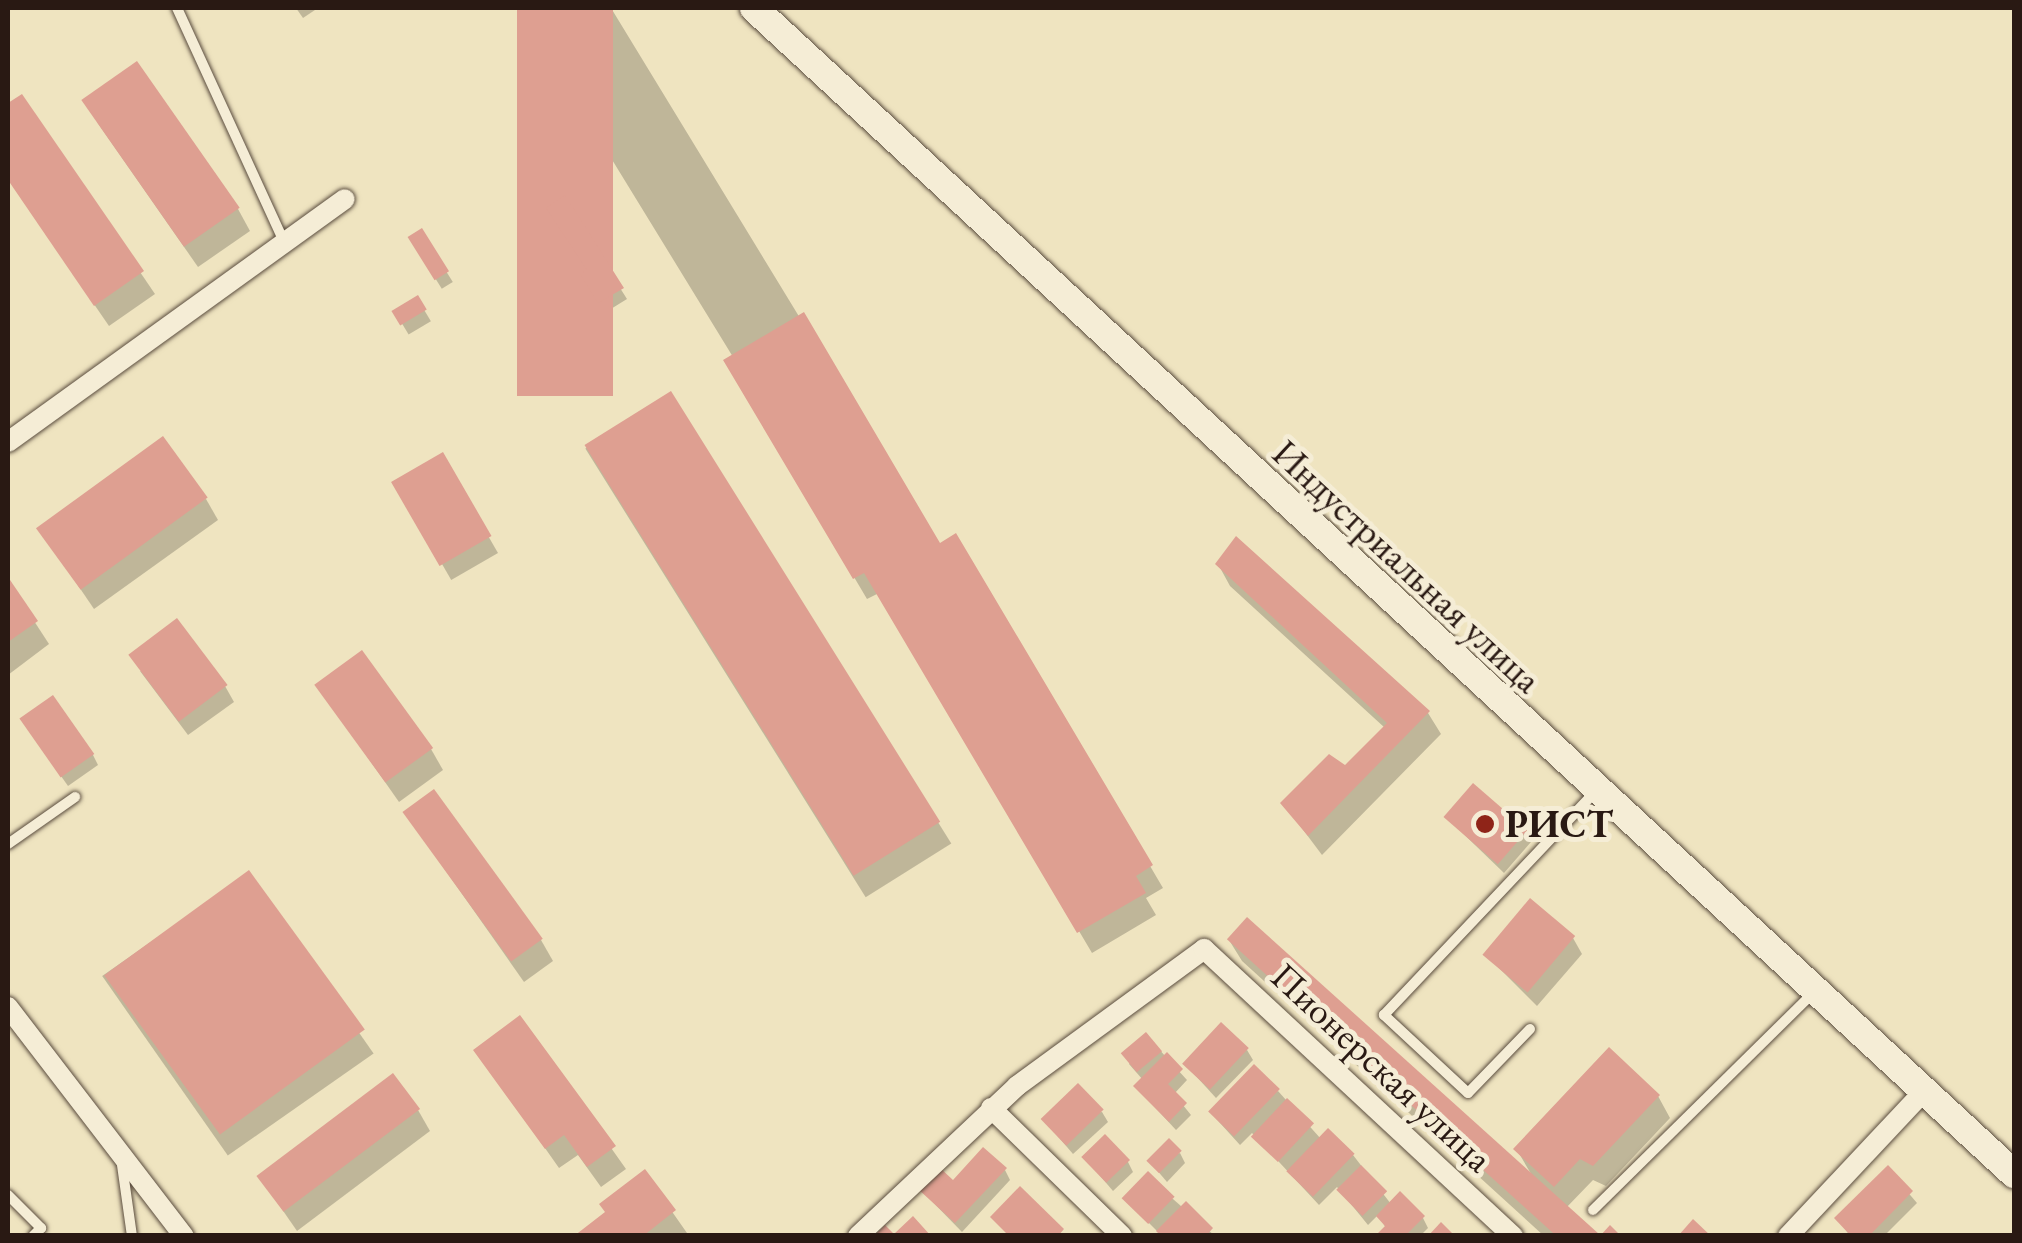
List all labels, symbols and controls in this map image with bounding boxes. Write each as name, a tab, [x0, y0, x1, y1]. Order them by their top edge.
street label: Индустриальная улица	[1263, 430, 1551, 702]
place label: РИСТ	[1505, 801, 1613, 847]
marker: РИСТ	[1474, 813, 1496, 835]
street label: Пионерская улица	[1262, 953, 1502, 1181]

